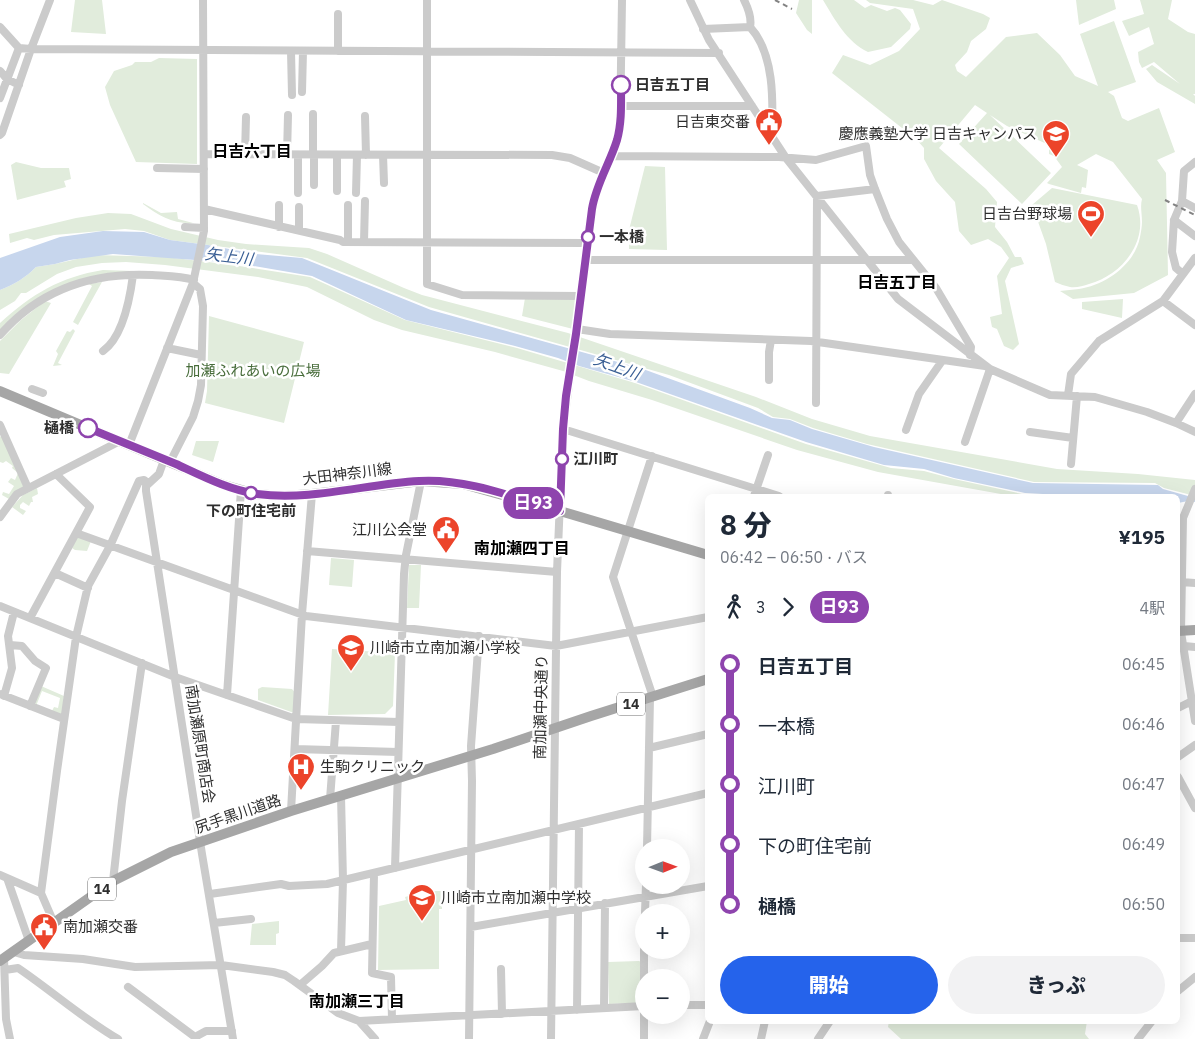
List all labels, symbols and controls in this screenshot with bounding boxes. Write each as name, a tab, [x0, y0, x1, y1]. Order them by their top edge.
marker: 日吉五丁目	[611, 75, 631, 95]
place label: 日吉五丁目	[635, 75, 710, 94]
public building icon: 日吉東交番	[754, 107, 784, 146]
place label: 日吉東交番	[675, 112, 750, 131]
school or university icon: 慶應義塾大学 日吉キャンパス	[1041, 119, 1071, 158]
place label: 慶應義塾大学 日吉キャンパス	[838, 124, 1037, 143]
district label: 日吉六丁目	[212, 141, 292, 161]
sports icon: 日吉台野球場	[1076, 199, 1106, 238]
place label: 日吉台野球場	[982, 204, 1072, 223]
place label: 一本橋	[599, 227, 645, 246]
marker: 一本橋	[581, 230, 595, 244]
water label: 矢上川	[204, 243, 256, 269]
district label: 日吉五丁目	[857, 272, 937, 292]
water label: 矢上川	[591, 348, 645, 384]
park label: 加瀬ふれあいの広場	[185, 361, 321, 380]
place label: 樋橋	[44, 418, 75, 437]
marker: 樋橋	[78, 418, 98, 438]
place label: 江川町	[573, 449, 618, 468]
marker: 江川町	[555, 452, 569, 466]
street label: 大田神奈川線	[301, 459, 393, 488]
marker: 下の町住宅前	[244, 486, 258, 500]
line badge: 日93	[504, 487, 562, 519]
text: 日93	[513, 491, 553, 514]
place label: 下の町住宅前	[206, 501, 296, 520]
text: 8 分	[720, 506, 771, 543]
public building icon: 江川公会堂	[431, 515, 461, 554]
place label: 江川公会堂	[352, 520, 427, 539]
text: ¥195	[1118, 525, 1165, 549]
district label: 南加瀬四丁目	[474, 538, 570, 558]
text: 06:42 – 06:50 · バス	[720, 547, 868, 567]
icon: walk	[720, 593, 748, 621]
icon: forward	[774, 593, 802, 621]
text: 日93	[820, 595, 859, 618]
text: 3	[756, 597, 766, 617]
text: 4駅	[1139, 598, 1165, 618]
school or university icon: 川崎市立南加瀬小学校	[336, 633, 366, 672]
place label: 川崎市立南加瀬小学校	[370, 638, 520, 657]
street label: 南加瀬中央通り	[530, 654, 551, 760]
text: 日吉五丁目	[758, 654, 853, 678]
text: 06:45	[1122, 654, 1165, 674]
street label: 南加瀬原町商店会	[182, 683, 219, 805]
road number: 14	[617, 692, 645, 716]
text: 一本橋	[758, 714, 815, 738]
text: 06:46	[1122, 714, 1165, 734]
hospital icon: 生駒クリニック	[286, 752, 316, 791]
place label: 生駒クリニック	[320, 757, 425, 776]
text: 江川町	[758, 774, 815, 798]
text: 06:47	[1122, 774, 1165, 794]
street label: 尻手黒川道路	[192, 790, 283, 837]
text: 下の町住宅前	[758, 834, 872, 858]
text: 06:49	[1122, 834, 1165, 854]
north arrow	[635, 839, 690, 894]
map controls	[635, 839, 690, 1024]
road number: 14	[88, 878, 116, 901]
school or university icon: 川崎市立南加瀬中学校	[407, 883, 437, 922]
place label: 川崎市立南加瀬中学校	[441, 888, 591, 907]
text: 樋橋	[758, 894, 796, 918]
text: 06:50	[1122, 894, 1165, 914]
button: +	[635, 904, 690, 959]
public building icon: 南加瀬交番	[29, 912, 59, 951]
place label: 南加瀬交番	[63, 917, 138, 936]
button: 開始	[720, 956, 938, 1014]
button: きっぷ	[948, 956, 1165, 1014]
button: −	[635, 969, 690, 1024]
district label: 南加瀬三丁目	[309, 991, 405, 1011]

